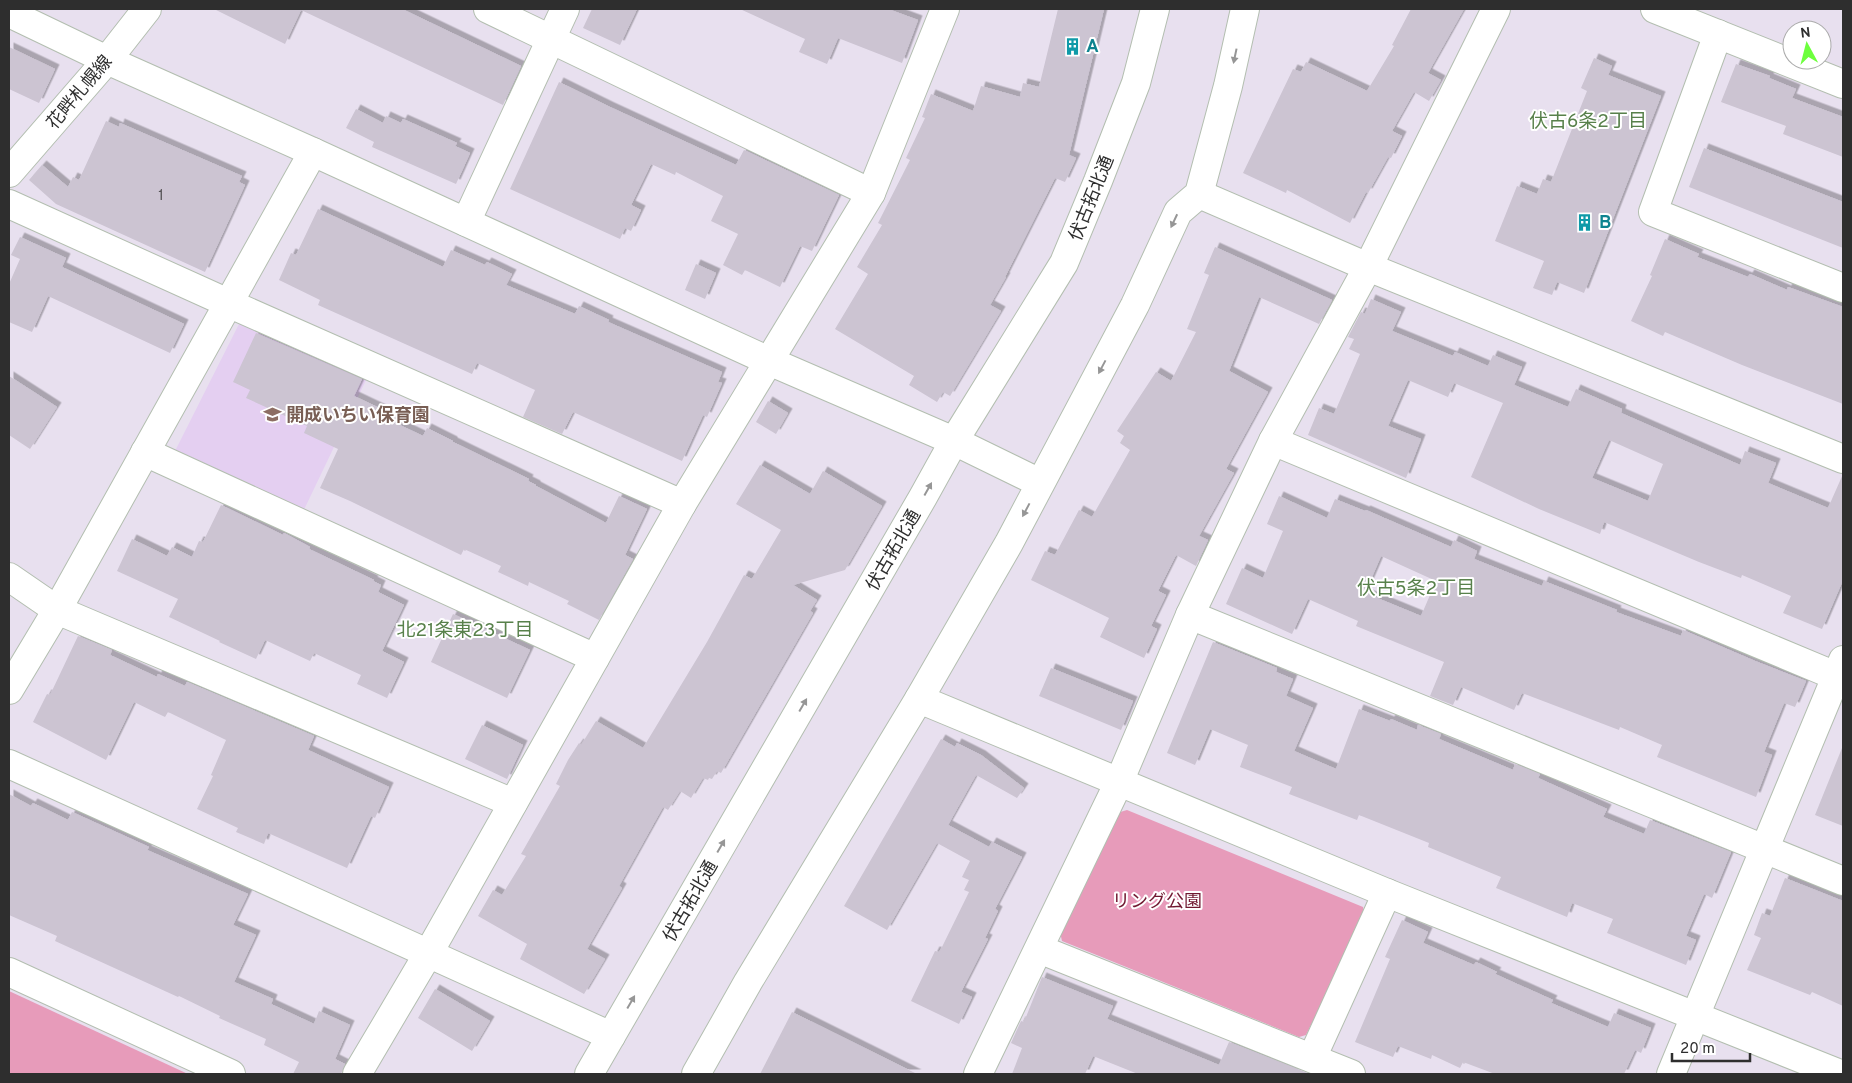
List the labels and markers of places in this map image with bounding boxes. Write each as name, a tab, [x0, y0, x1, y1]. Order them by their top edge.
building icon: A	[1062, 36, 1082, 56]
place label: A	[1086, 36, 1099, 59]
building icon: B	[1575, 212, 1595, 232]
place label: B	[1599, 212, 1611, 235]
school or university icon: 開成いちい保育園	[262, 405, 282, 425]
place label: 開成いちい保育園	[286, 405, 430, 428]

